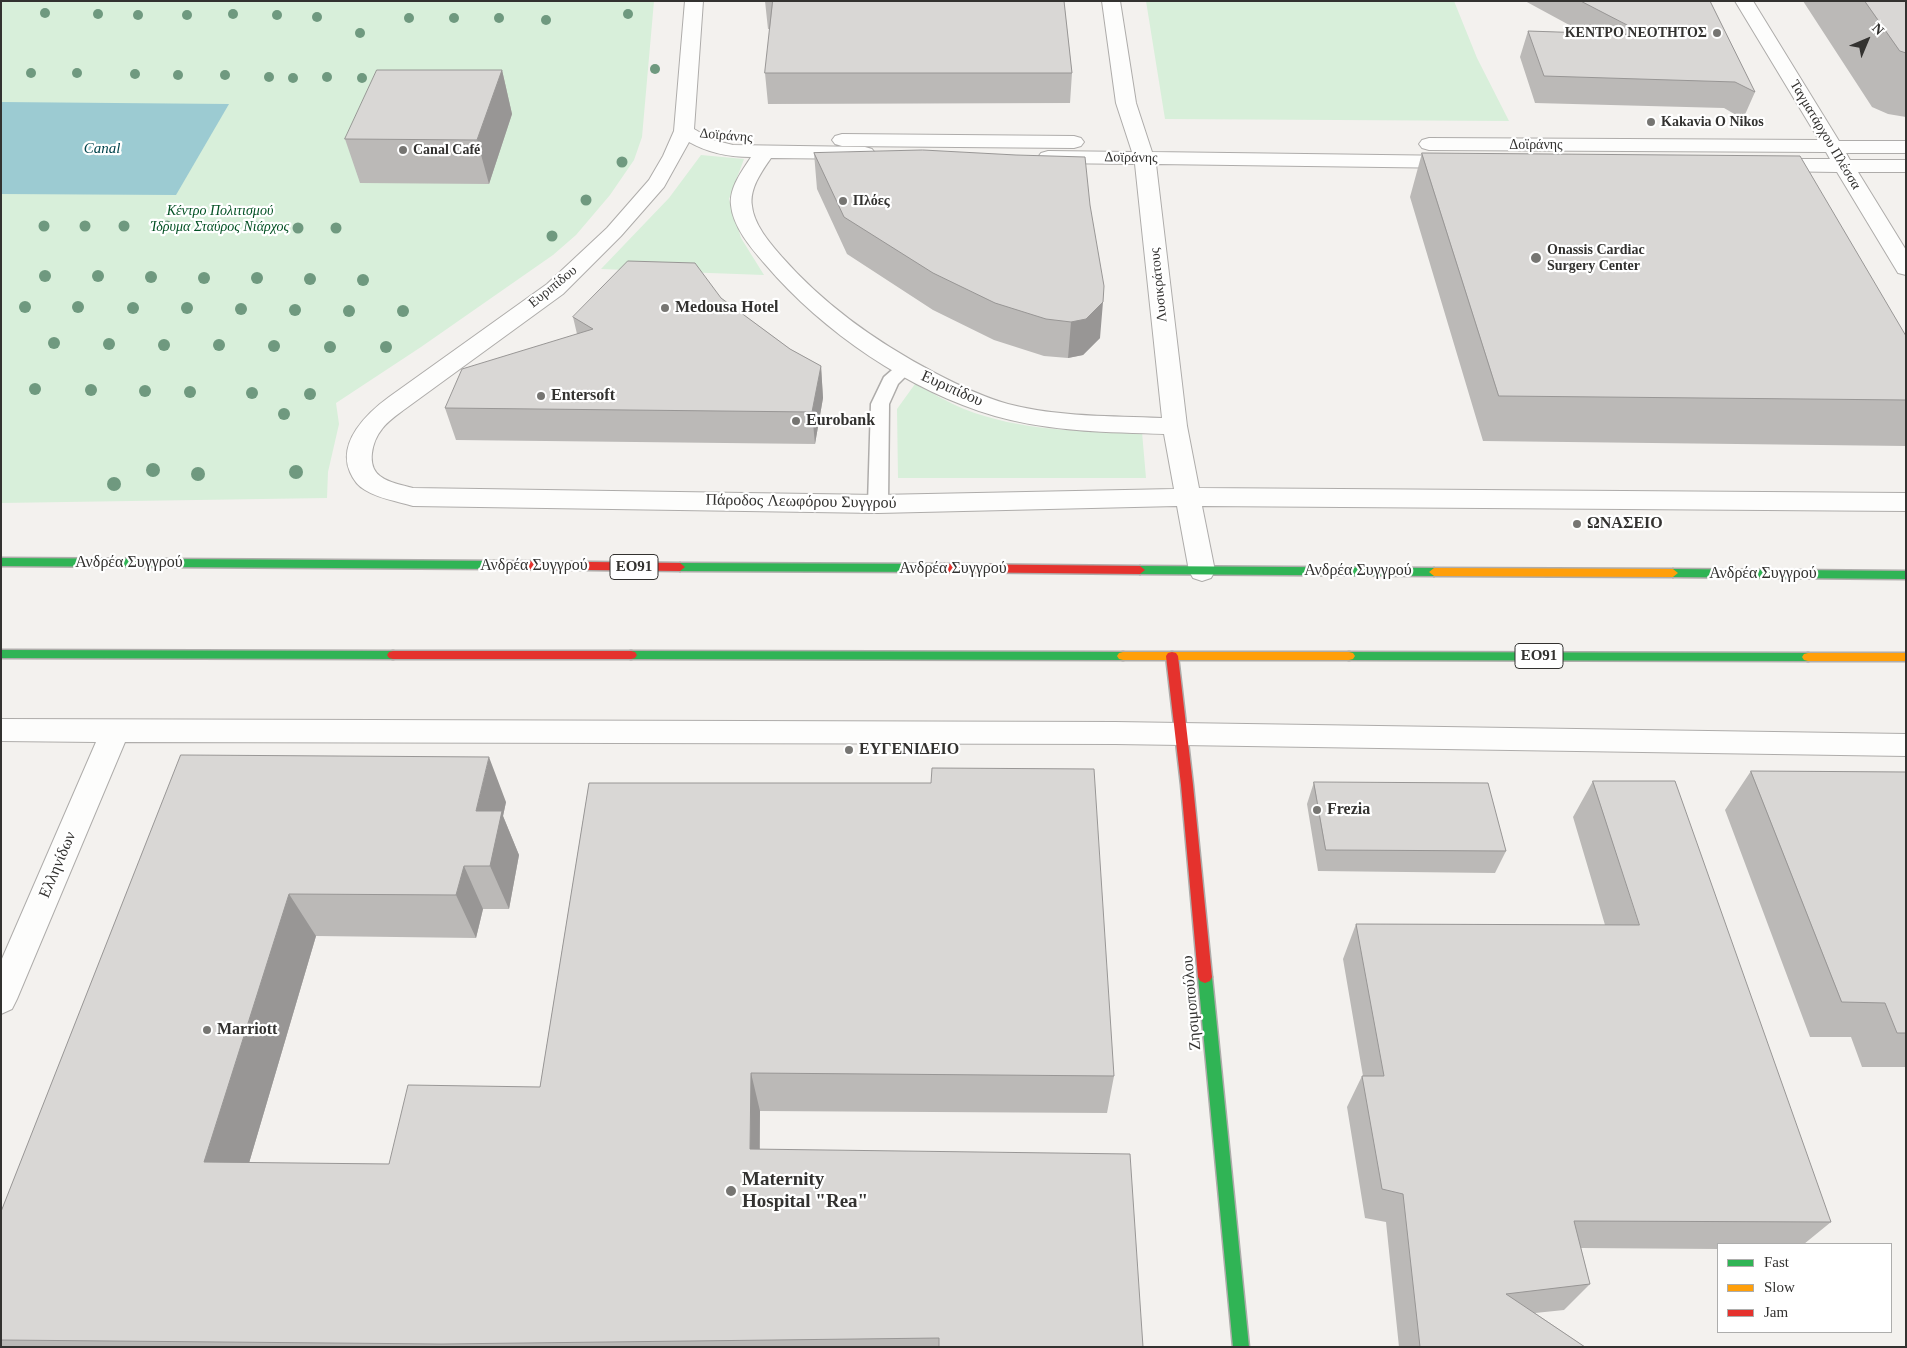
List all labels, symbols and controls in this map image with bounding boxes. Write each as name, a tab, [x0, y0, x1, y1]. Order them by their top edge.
north arrow	[1842, 15, 1892, 65]
text: N	[1869, 20, 1887, 38]
place label: ΚΕΝΤΡΟ ΝΕΟΤΗΤΟΣ	[1565, 25, 1707, 41]
marker: ΚΕΝΤΡΟ ΝΕΟΤΗΤΟΣ	[1711, 27, 1723, 39]
street label: Ταγματάρχου Πλέσσα	[1786, 77, 1864, 193]
place label: Kakavia O Nikos	[1661, 114, 1764, 130]
marker: Kakavia O Nikos	[1645, 116, 1657, 128]
street label: Δοϊράνης	[699, 125, 753, 147]
street label: Δοϊράνης	[1509, 137, 1563, 153]
water label: Canal	[84, 140, 120, 158]
place label: Canal Café	[413, 142, 480, 158]
marker: Canal Café	[397, 144, 409, 156]
street label: Δοϊράνης	[1104, 149, 1158, 167]
place label: Πλόες	[853, 193, 890, 209]
marker: Πλόες	[837, 195, 849, 207]
park label: Κέντρο Πολιτισμού Ίδρυμα Σταύρος Νιάρχος	[151, 203, 289, 236]
place label: Onassis Cardiac Surgery Center	[1547, 242, 1645, 274]
street label: Λυσικράτους	[1147, 247, 1171, 323]
marker: Onassis Cardiac Surgery Center	[1529, 251, 1543, 265]
street label: Ευριπίδου	[525, 262, 581, 312]
place label: Medousa Hotel	[675, 298, 779, 318]
marker: Medousa Hotel	[659, 302, 671, 314]
street label: Ευριπίδου	[918, 367, 986, 411]
place label: Entersoft	[551, 386, 615, 406]
marker: Entersoft	[535, 390, 547, 402]
place label: Eurobank	[806, 411, 875, 431]
marker: Eurobank	[790, 415, 802, 427]
street label: Πάροδος Λεωφόρου Συγγρού	[705, 491, 897, 513]
place label: ΩΝΑΣΕΙΟ	[1587, 514, 1663, 534]
marker: ΩΝΑΣΕΙΟ	[1571, 518, 1583, 530]
street label: Ανδρέα Συγγρού	[75, 553, 183, 573]
road number: ΕΟ91	[610, 554, 658, 580]
street label: Ανδρέα Συγγρού	[480, 556, 588, 576]
street label: Ανδρέα Συγγρού	[899, 559, 1007, 579]
street label: Ανδρέα Συγγρού	[1304, 561, 1412, 581]
street label: Ανδρέα Συγγρού	[1709, 564, 1817, 584]
road number: ΕΟ91	[1515, 644, 1563, 668]
place label: ΕΥΓΕΝΙΔΕΙΟ	[859, 740, 959, 760]
marker: ΕΥΓΕΝΙΔΕΙΟ	[843, 744, 855, 756]
place label: Frezia	[1327, 800, 1370, 820]
marker: Frezia	[1311, 804, 1323, 816]
street label: Ελληνίδων	[35, 829, 81, 901]
street label: Ζησιμοπούλου	[1178, 955, 1206, 1051]
place label: Marriott	[217, 1020, 277, 1040]
marker: Marriott	[201, 1024, 213, 1036]
place label: Maternity Hospital "Rea"	[742, 1169, 868, 1213]
marker: Maternity Hospital "Rea"	[724, 1184, 738, 1198]
legend	[1717, 1243, 1892, 1333]
text: Fast	[1764, 1254, 1789, 1270]
text: Slow	[1764, 1279, 1795, 1295]
text: Jam	[1764, 1304, 1788, 1320]

